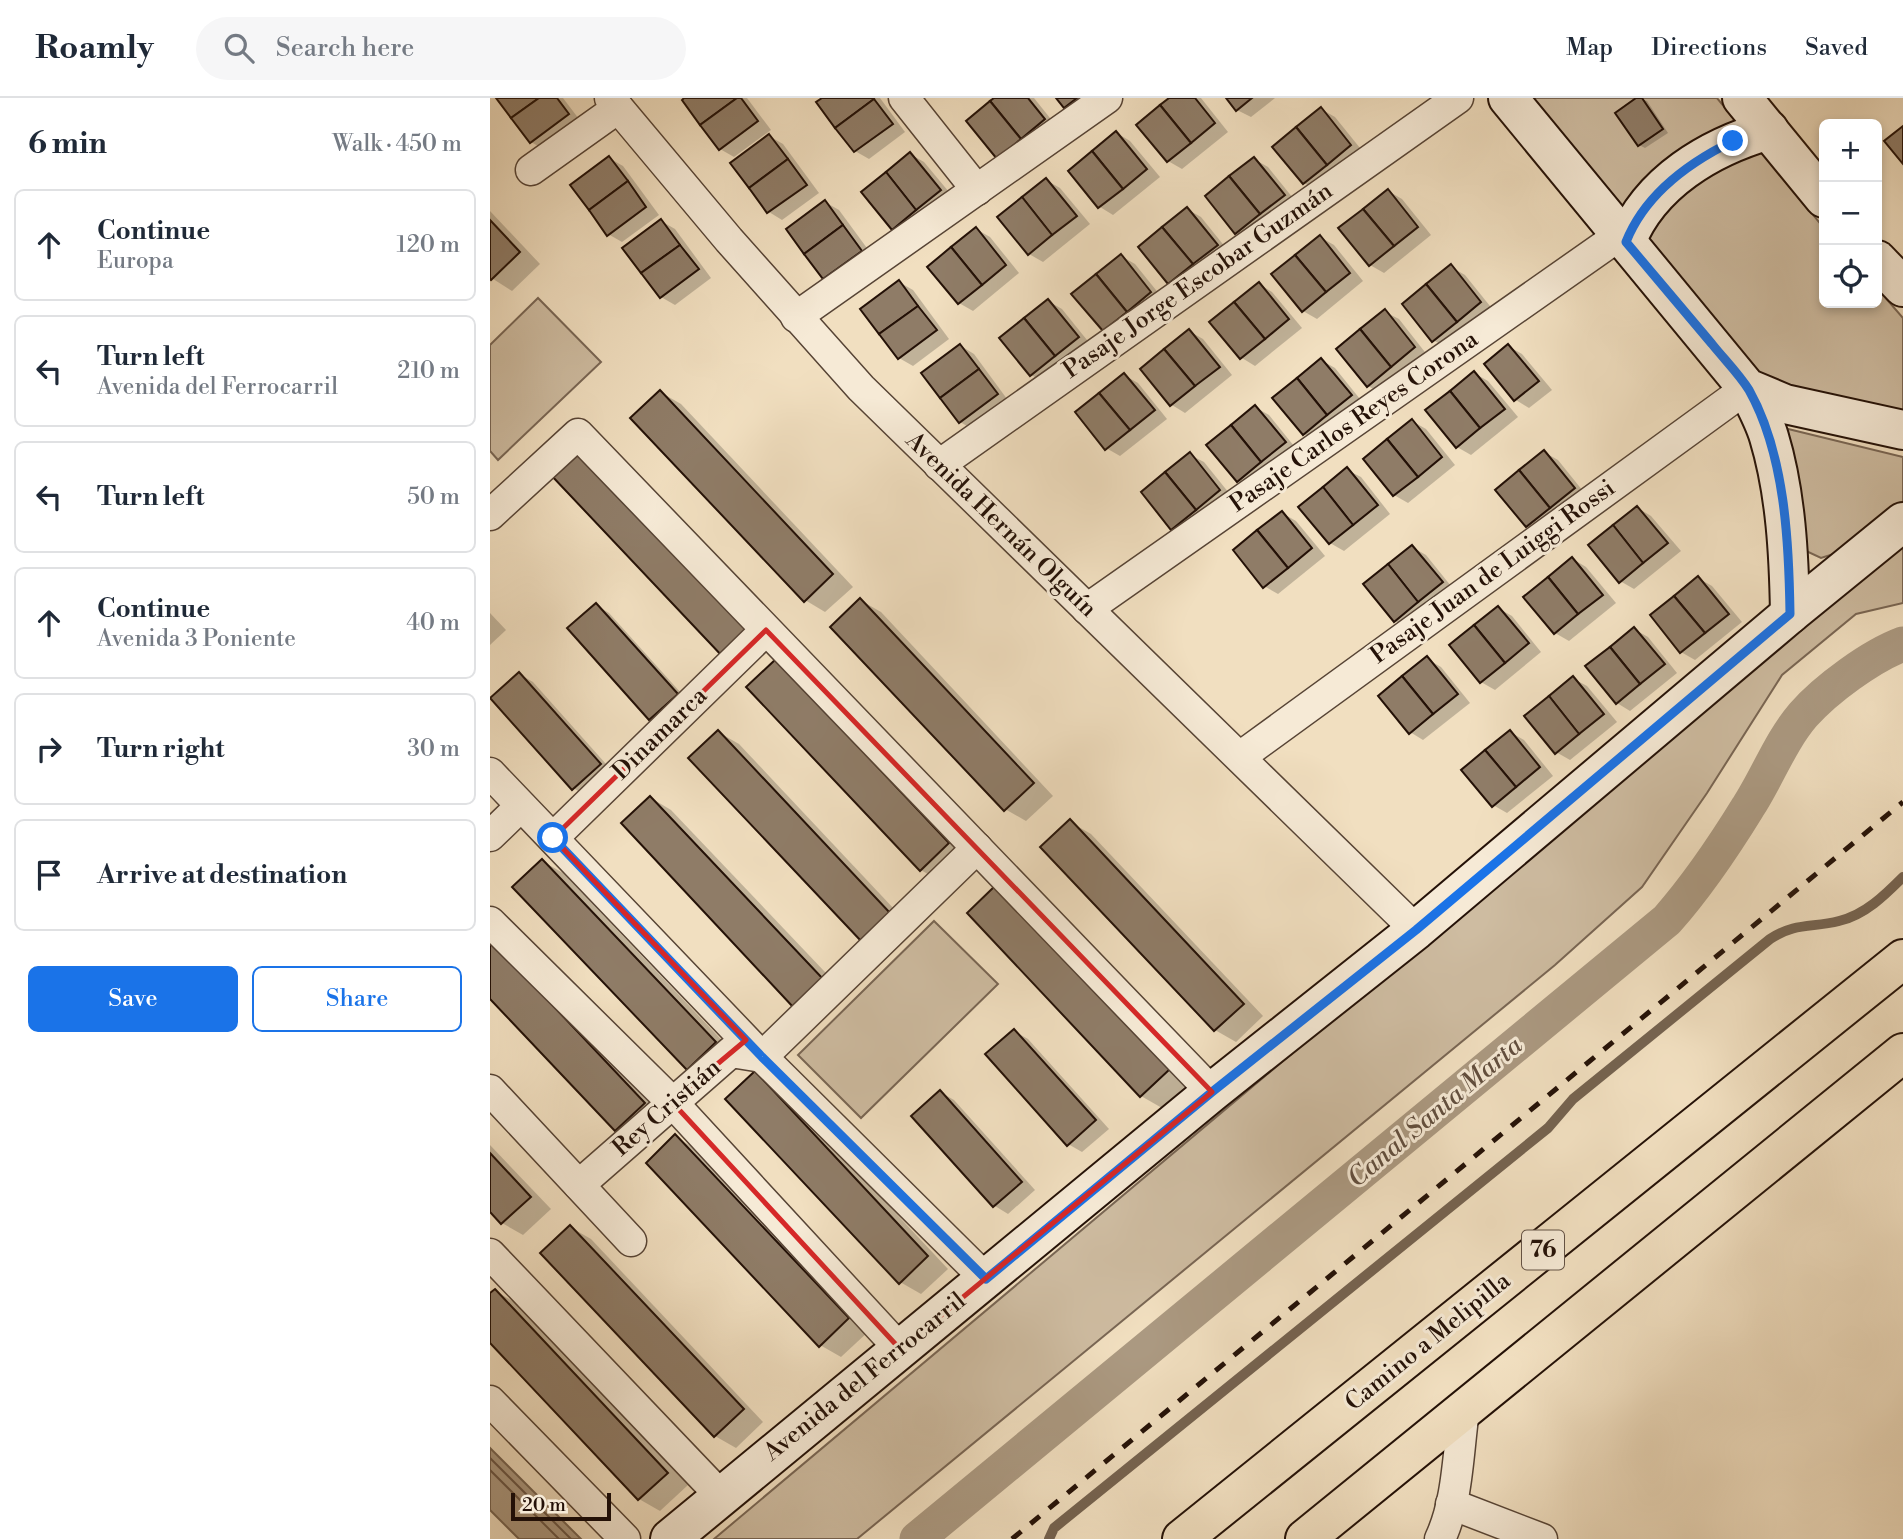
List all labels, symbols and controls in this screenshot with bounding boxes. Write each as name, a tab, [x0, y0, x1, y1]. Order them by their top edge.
search box	[196, 17, 686, 80]
text: Roamly	[35, 28, 154, 69]
icon: search	[220, 29, 258, 67]
text: Search here	[276, 32, 414, 64]
text: Map	[1566, 33, 1613, 63]
text: Directions	[1651, 33, 1767, 63]
text: Saved	[1805, 33, 1868, 63]
map controls	[1819, 119, 1882, 308]
button: +	[1819, 119, 1882, 182]
text: 6 min	[28, 125, 107, 163]
route end	[1717, 125, 1748, 156]
text: Walk · 450 m	[332, 130, 462, 158]
street label: Pasaje Jorge Escobar Guzmán	[1057, 176, 1339, 386]
button: −	[1819, 182, 1882, 245]
text: Continue	[97, 215, 210, 247]
icon: ahead	[30, 226, 68, 264]
text: 120 m	[396, 231, 460, 259]
button: locate	[1819, 245, 1882, 308]
text: Europa	[97, 247, 174, 275]
street label: Pasaje Carlos Reyes Corona	[1224, 324, 1485, 519]
text: Turn left	[97, 341, 205, 373]
icon: left	[30, 352, 68, 390]
text: 210 m	[397, 357, 460, 385]
text: Avenida del Ferrocarril	[97, 373, 338, 401]
street label: Avenida Hernán Olguín	[899, 425, 1103, 624]
street label: Pasaje Juan de Luiggi Rossi	[1365, 473, 1621, 671]
icon: left	[30, 478, 68, 516]
text: Turn left	[97, 481, 205, 513]
text: 50 m	[407, 483, 460, 511]
text: Continue	[97, 593, 210, 625]
icon: ahead	[30, 604, 68, 642]
text: 40 m	[406, 609, 460, 637]
text: Avenida 3 Poniente	[97, 625, 296, 653]
street label: Dinamarca	[606, 681, 714, 787]
icon: right	[30, 730, 68, 768]
text: Turn right	[97, 733, 225, 765]
text: 30 m	[407, 735, 460, 763]
route start	[537, 822, 568, 853]
icon: arrive	[30, 856, 68, 894]
text: Arrive at destination	[97, 859, 347, 891]
button: Save	[28, 966, 238, 1032]
button: Share	[252, 966, 462, 1032]
water label: Canal Santa Marta	[1341, 1029, 1529, 1194]
street label: Rey Cristián	[607, 1053, 727, 1163]
road number: 76	[1522, 1231, 1564, 1270]
street label: Camino a Melipilla	[1339, 1266, 1517, 1418]
street label: Avenida del Ferrocarril	[757, 1286, 972, 1468]
scale bar	[511, 1490, 611, 1522]
text: 20 m	[522, 1493, 566, 1517]

